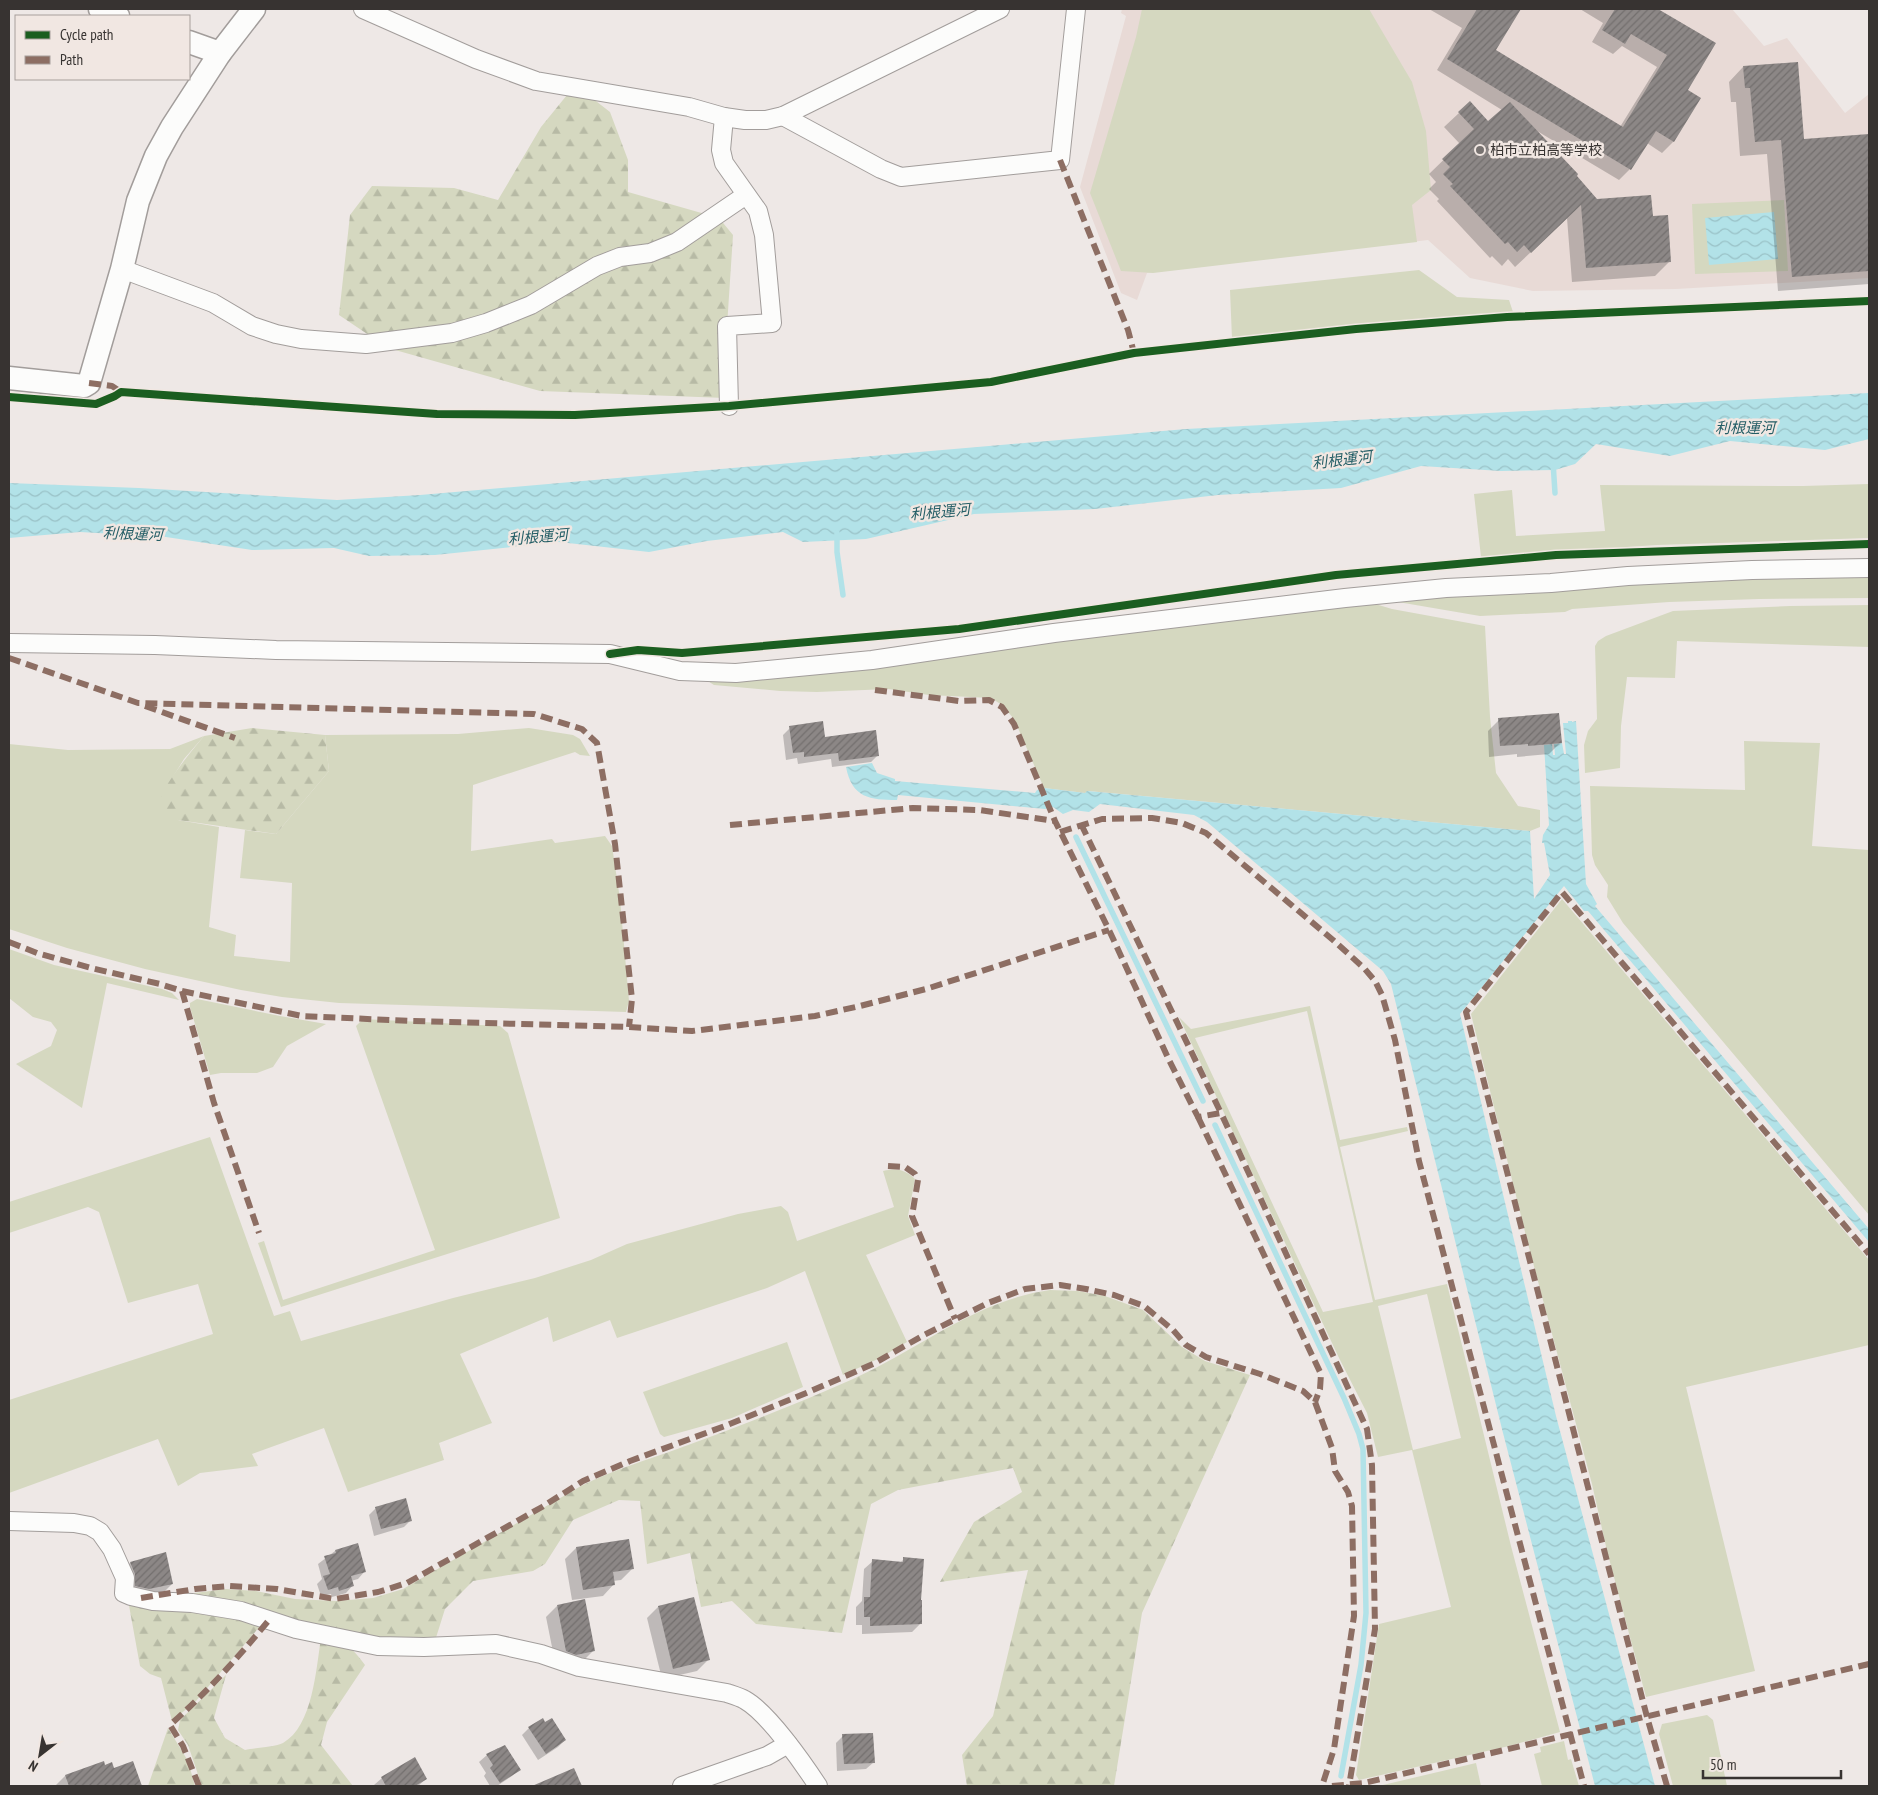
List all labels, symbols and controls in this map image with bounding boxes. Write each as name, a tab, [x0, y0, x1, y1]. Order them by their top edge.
legend	[15, 15, 190, 80]
text: Cycle path	[60, 25, 113, 44]
text: Path	[60, 50, 83, 69]
place label: 柏市立柏高等学校	[1490, 141, 1602, 159]
marker: 柏市立柏高等学校	[1474, 144, 1486, 156]
water label: 利根運河	[1715, 418, 1778, 437]
water label: 利根運河	[1311, 446, 1376, 473]
water label: 利根運河	[909, 499, 974, 524]
water label: 利根運河	[103, 523, 166, 544]
water label: 利根運河	[507, 524, 572, 549]
north arrow	[15, 1730, 65, 1780]
scale bar	[1703, 1748, 1840, 1780]
text: 50 m	[1710, 1755, 1736, 1774]
text: N	[25, 1756, 41, 1776]

